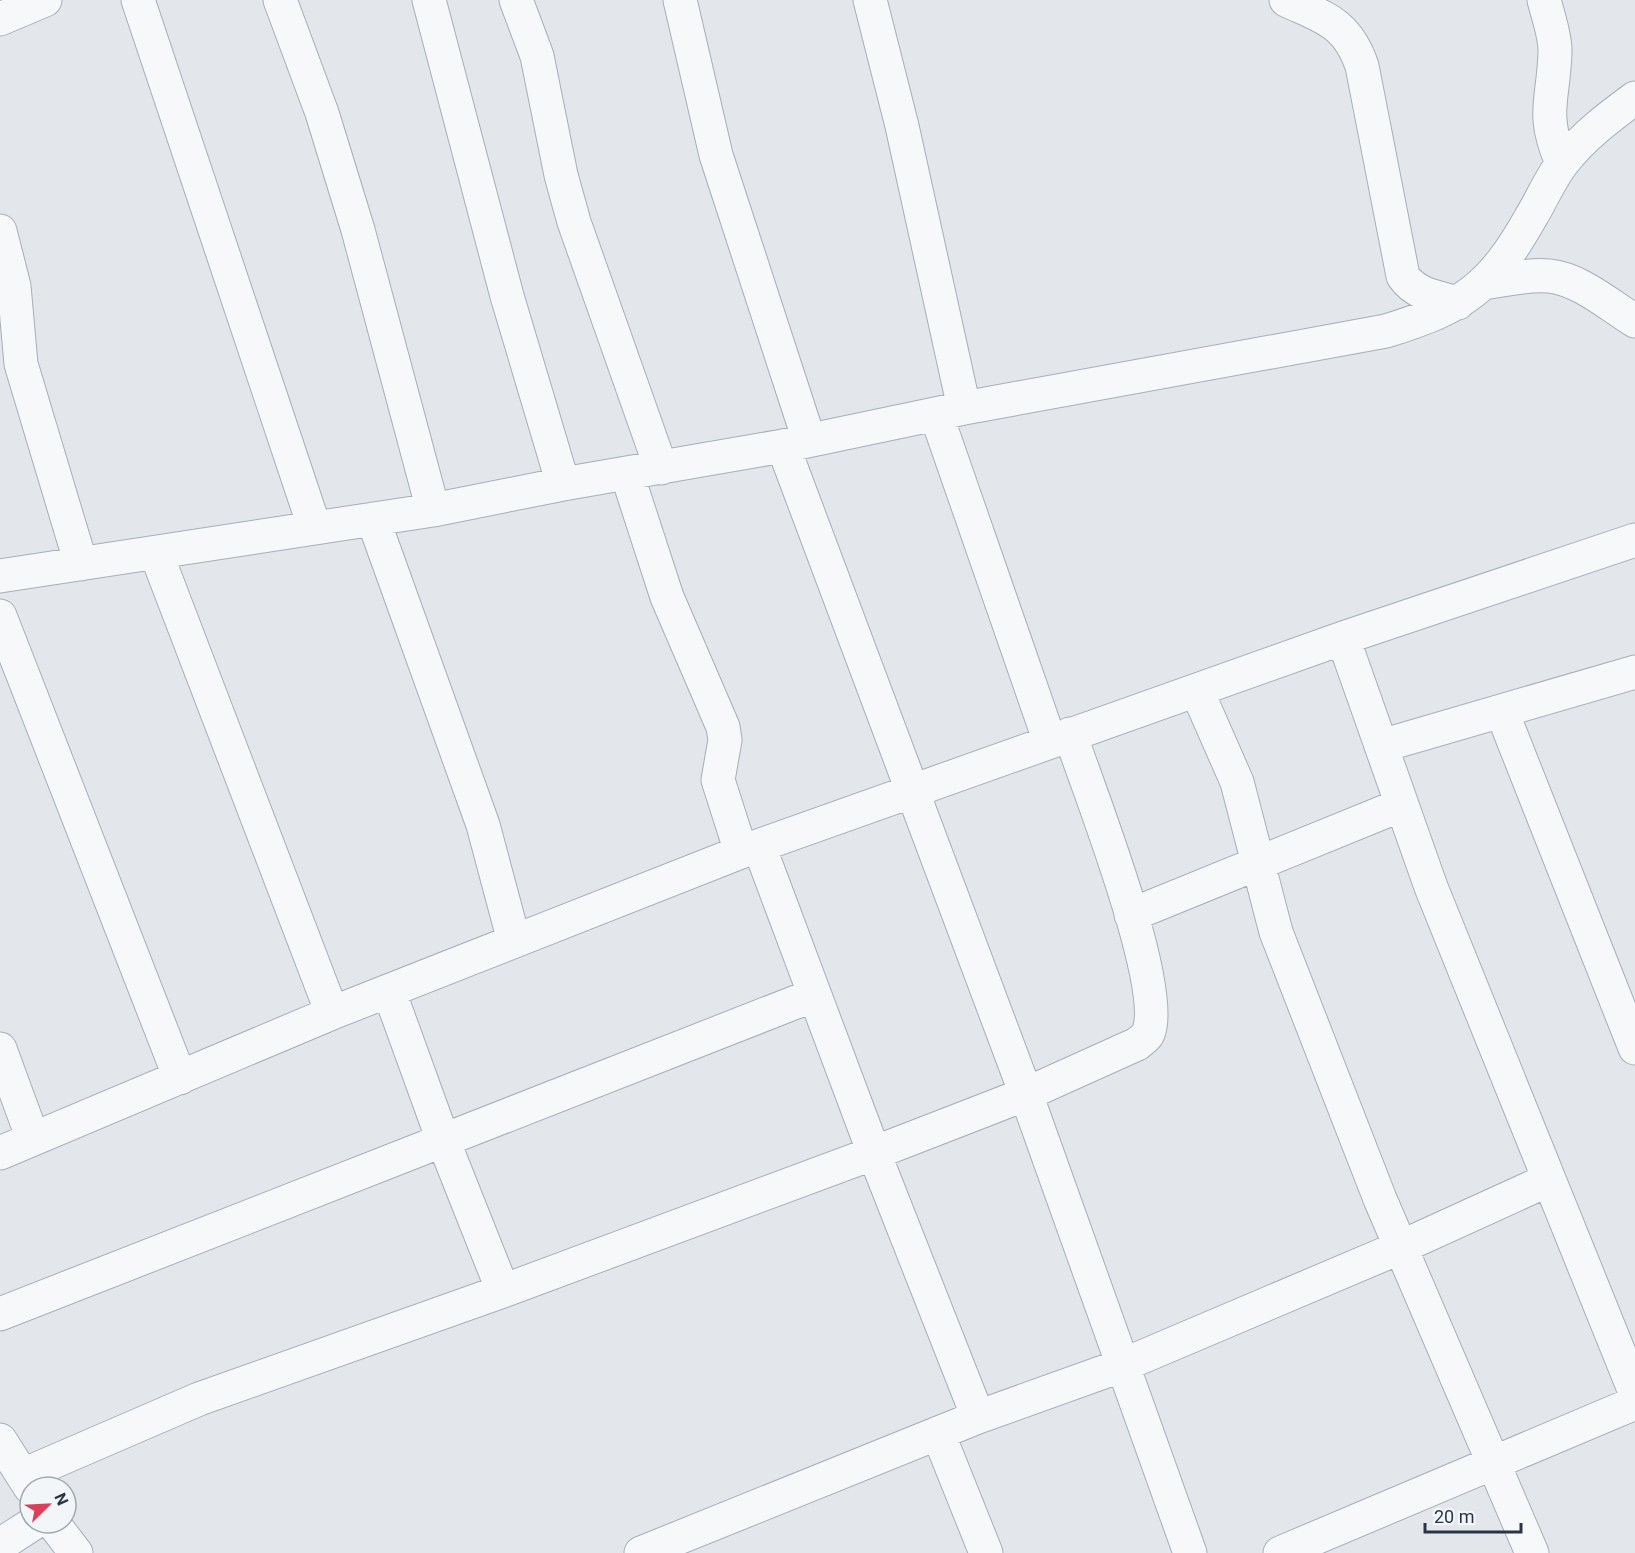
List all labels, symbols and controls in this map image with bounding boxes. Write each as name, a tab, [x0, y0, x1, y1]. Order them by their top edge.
north arrow	[18, 1475, 78, 1535]
text: N	[50, 1490, 72, 1508]
scale bar	[1425, 1496, 1521, 1534]
text: 20 m	[1434, 1506, 1474, 1527]

